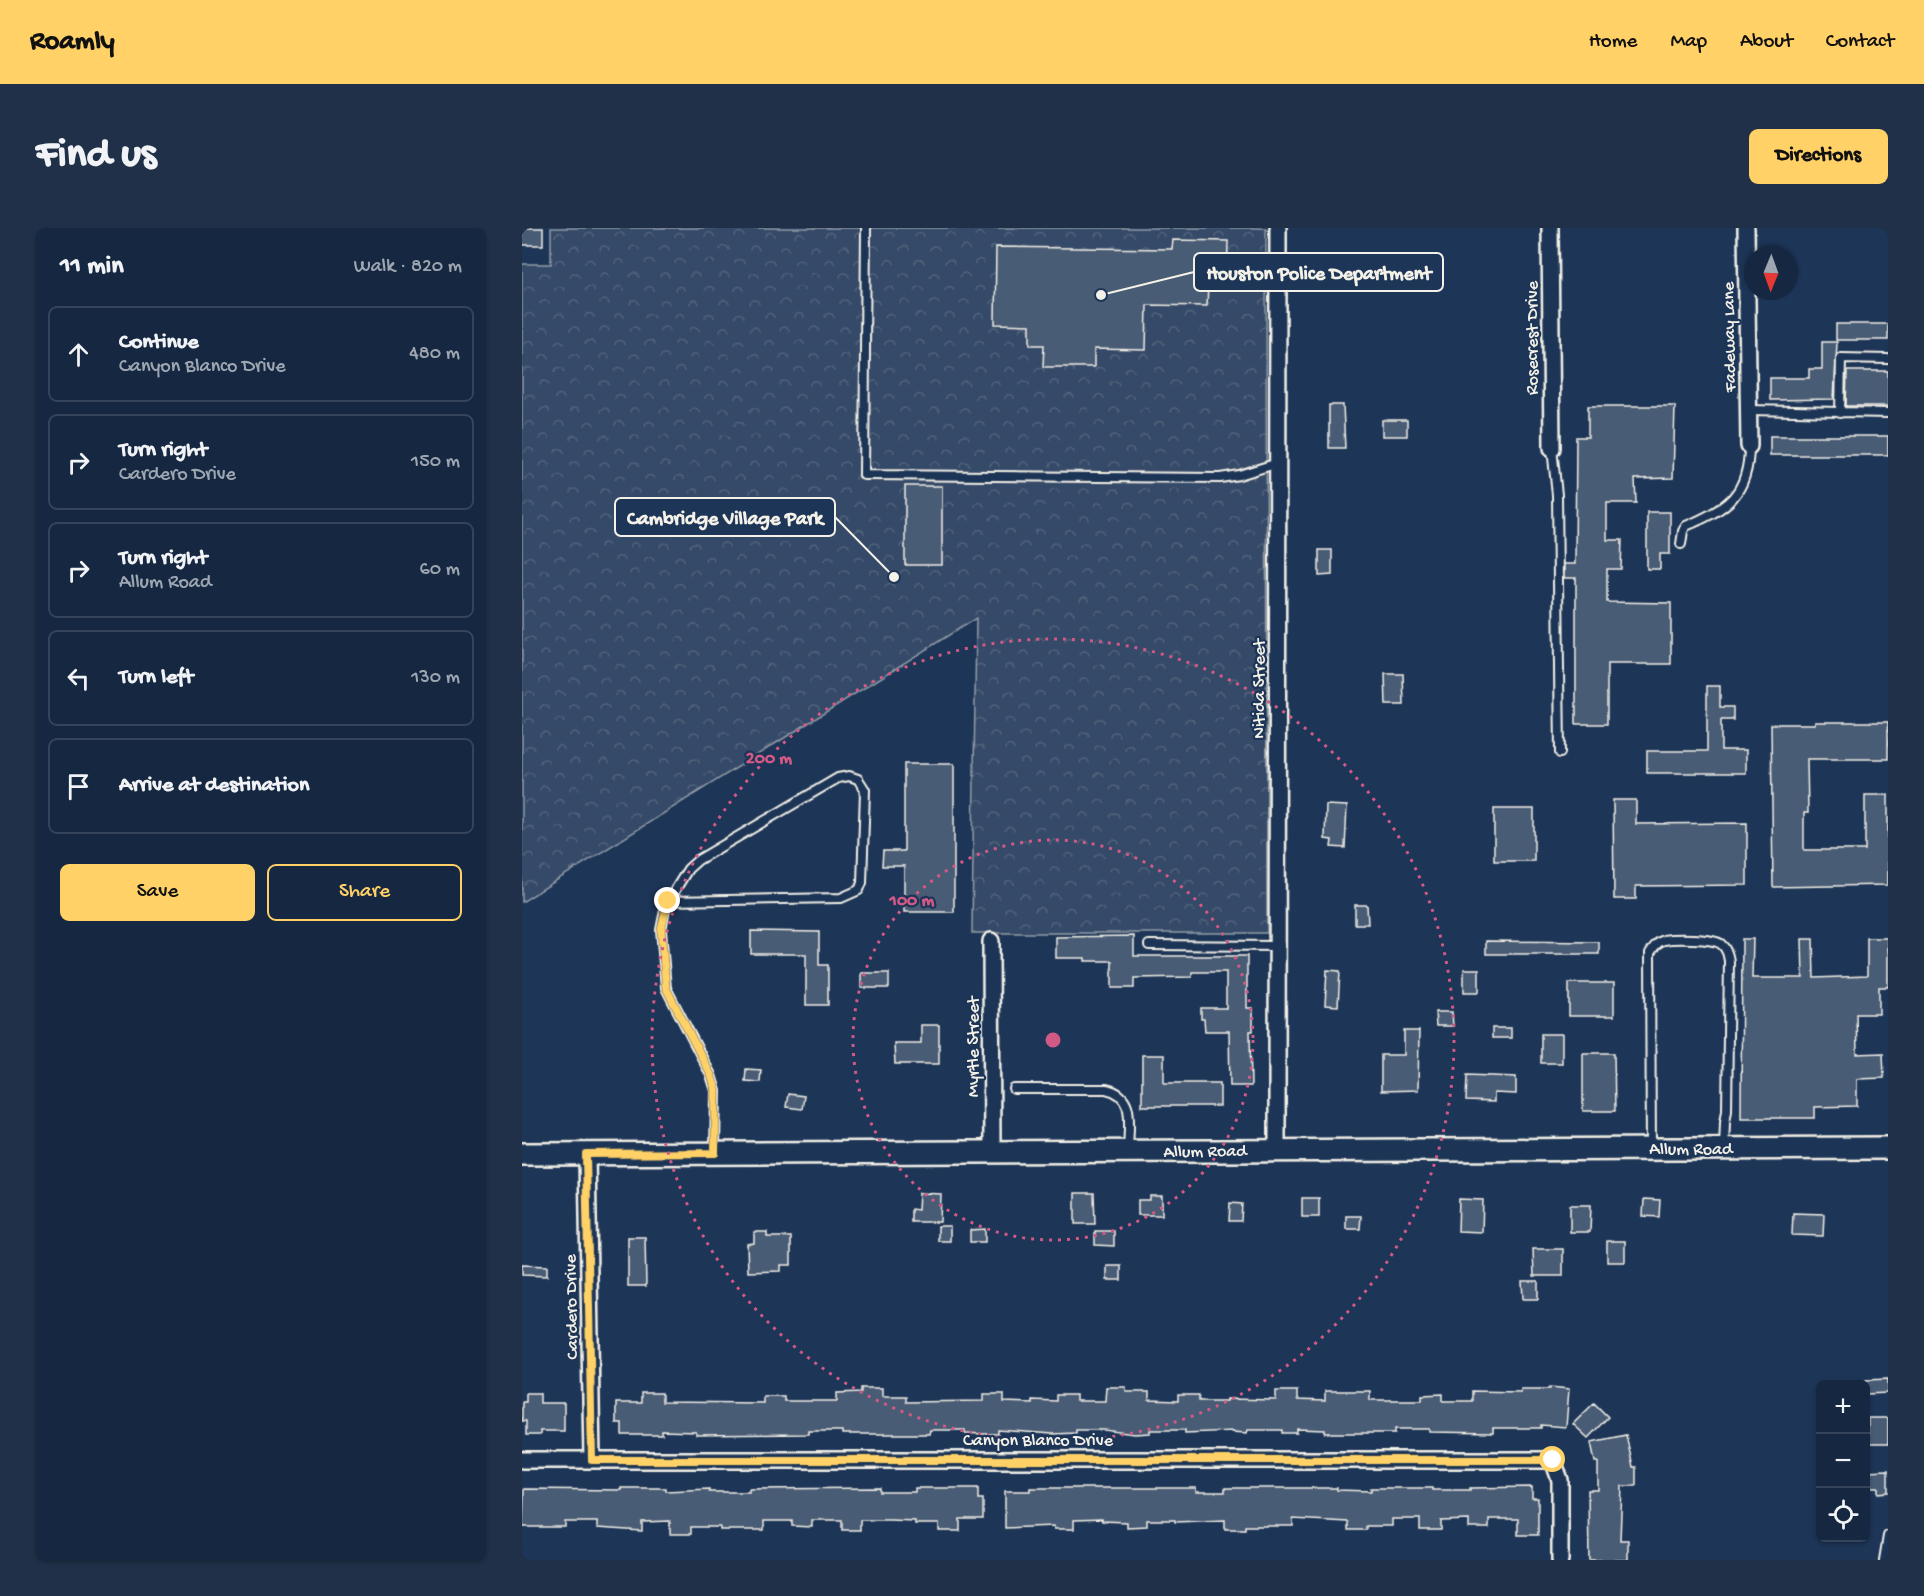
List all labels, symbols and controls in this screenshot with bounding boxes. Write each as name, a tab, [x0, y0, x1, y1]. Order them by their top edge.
text: Roamly	[30, 26, 115, 59]
text: Home	[1589, 30, 1637, 55]
text: Map	[1670, 30, 1707, 55]
text: About	[1740, 30, 1793, 55]
text: Contact	[1826, 30, 1894, 55]
button: Directions	[1749, 129, 1888, 184]
text: Find us	[36, 132, 156, 181]
north arrow	[1744, 246, 1798, 300]
text: 11 min	[60, 252, 124, 283]
callout: Houston Police Department	[1194, 253, 1443, 291]
text: Walk · 820 m	[354, 256, 462, 279]
text: Houston Police Department	[1206, 264, 1433, 287]
street label: Rosecrest Drive	[1523, 280, 1544, 395]
street label: Fadeway Lane	[1719, 281, 1742, 393]
text: Continue	[119, 330, 199, 356]
icon: ahead	[62, 338, 95, 371]
text: 480 m	[409, 343, 460, 366]
text: Canyon Blanco Drive	[119, 356, 286, 379]
text: Turn right	[119, 438, 207, 464]
icon: right	[62, 446, 95, 479]
text: 150 m	[411, 451, 460, 474]
text: Cardero Drive	[119, 464, 236, 487]
callout: Cambridge Village Park	[615, 498, 835, 536]
text: Cambridge Village Park	[626, 509, 825, 532]
text: Turn right	[119, 546, 207, 572]
icon: right	[62, 554, 95, 587]
text: 60 m	[420, 559, 460, 582]
text: Allum Road	[119, 572, 212, 595]
street label: Nitida Street	[1250, 637, 1271, 739]
icon: left	[62, 662, 95, 695]
text: Turn left	[119, 665, 193, 691]
text: 130 m	[411, 667, 460, 690]
text: 200 m	[746, 749, 792, 770]
icon: arrive	[62, 770, 95, 803]
text: Arrive at destination	[119, 773, 309, 799]
button: Save	[60, 864, 255, 921]
button: Share	[267, 864, 462, 921]
route end	[654, 887, 680, 913]
text: 100 m	[889, 891, 935, 912]
street label: Myrtle Street	[964, 995, 985, 1097]
centre of rings	[1043, 1030, 1063, 1050]
street label: Allum Road	[1649, 1140, 1734, 1161]
street label: Allum Road	[1163, 1141, 1248, 1164]
street label: Cardero Drive	[561, 1253, 584, 1360]
map controls	[1816, 1380, 1870, 1542]
button: +	[1816, 1380, 1870, 1434]
street label: Canyon Blanco Drive	[963, 1431, 1114, 1452]
button: −	[1816, 1434, 1870, 1488]
route start	[1539, 1446, 1565, 1472]
button: locate	[1816, 1488, 1870, 1542]

